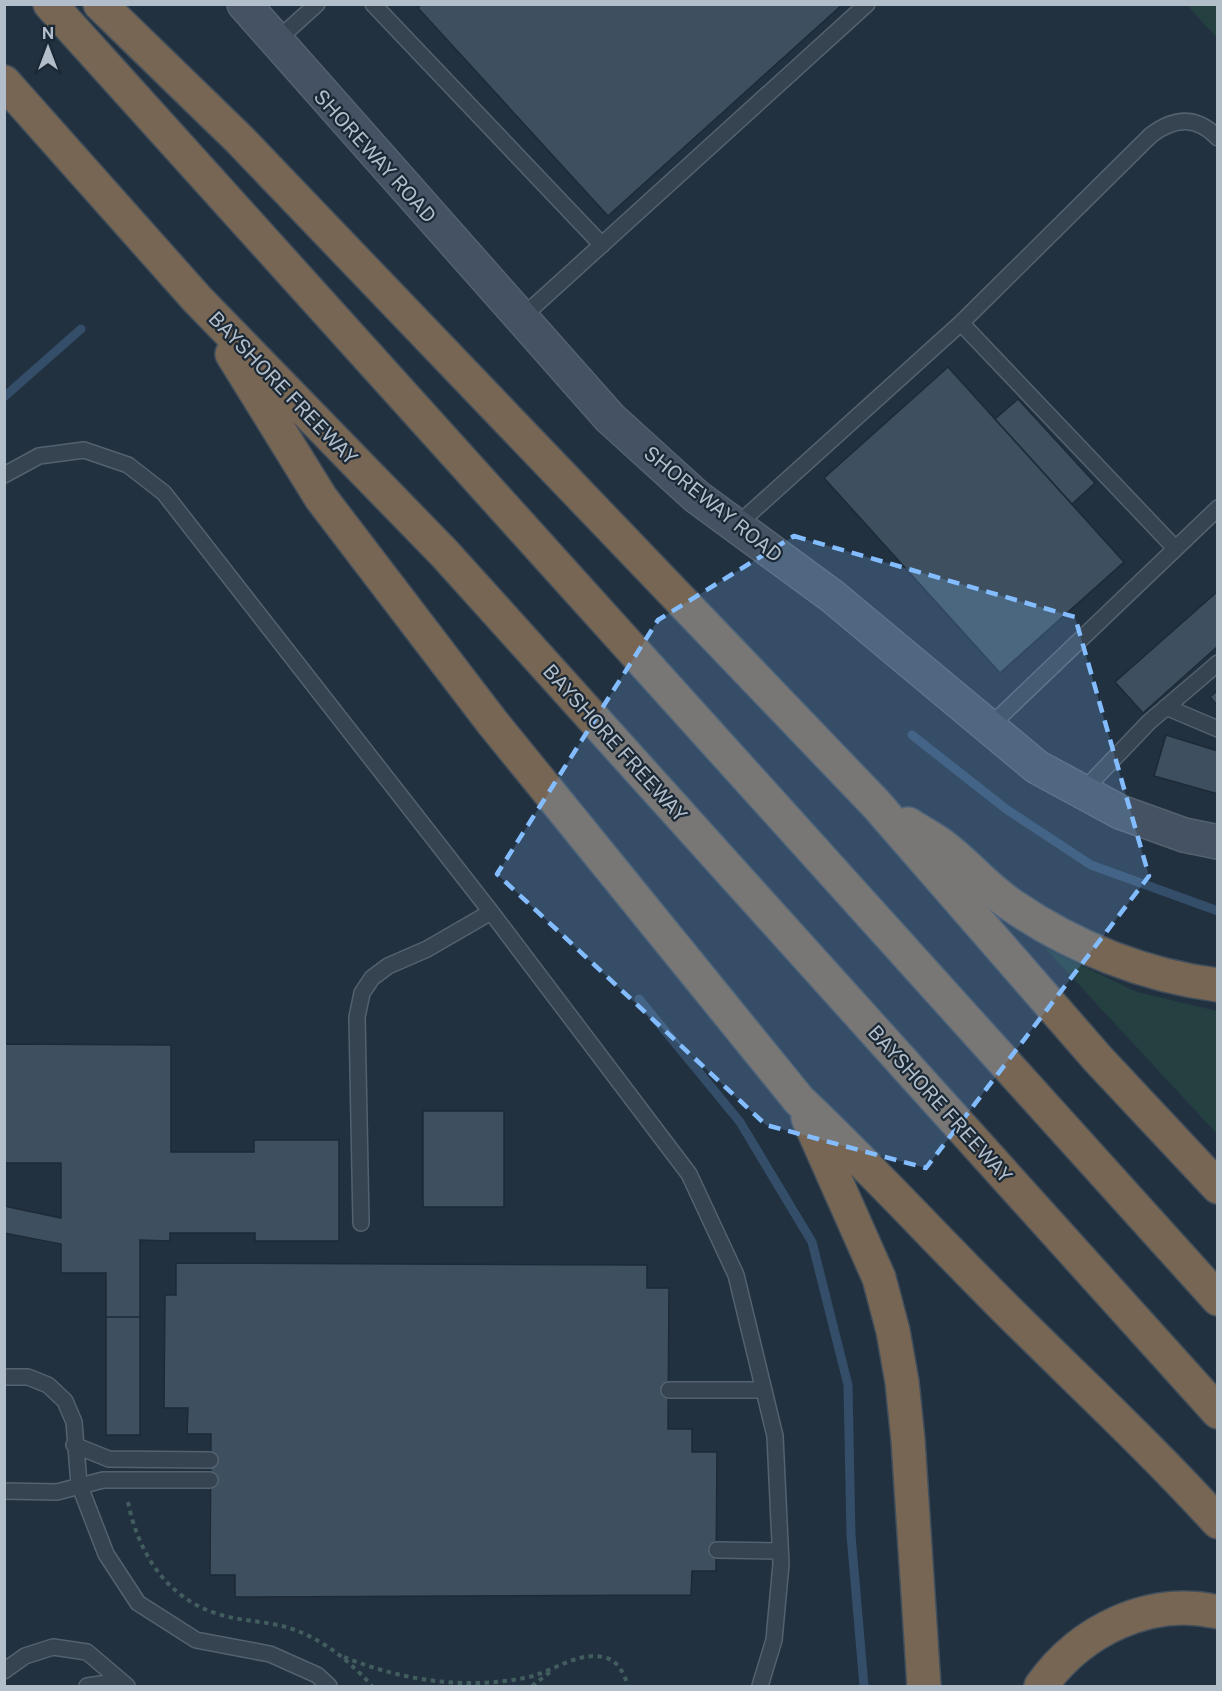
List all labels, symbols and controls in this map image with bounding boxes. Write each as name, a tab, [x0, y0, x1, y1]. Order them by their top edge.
north arrow	[18, 18, 78, 78]
text: N	[42, 24, 54, 43]
street label: SHOREWAY ROAD	[309, 84, 441, 228]
street label: BAYSHORE FREEWAY	[204, 306, 362, 470]
street label: SHOREWAY ROAD	[639, 441, 787, 567]
street label: BAYSHORE FREEWAY	[538, 659, 692, 827]
street label: BAYSHORE FREEWAY	[863, 1020, 1017, 1188]

